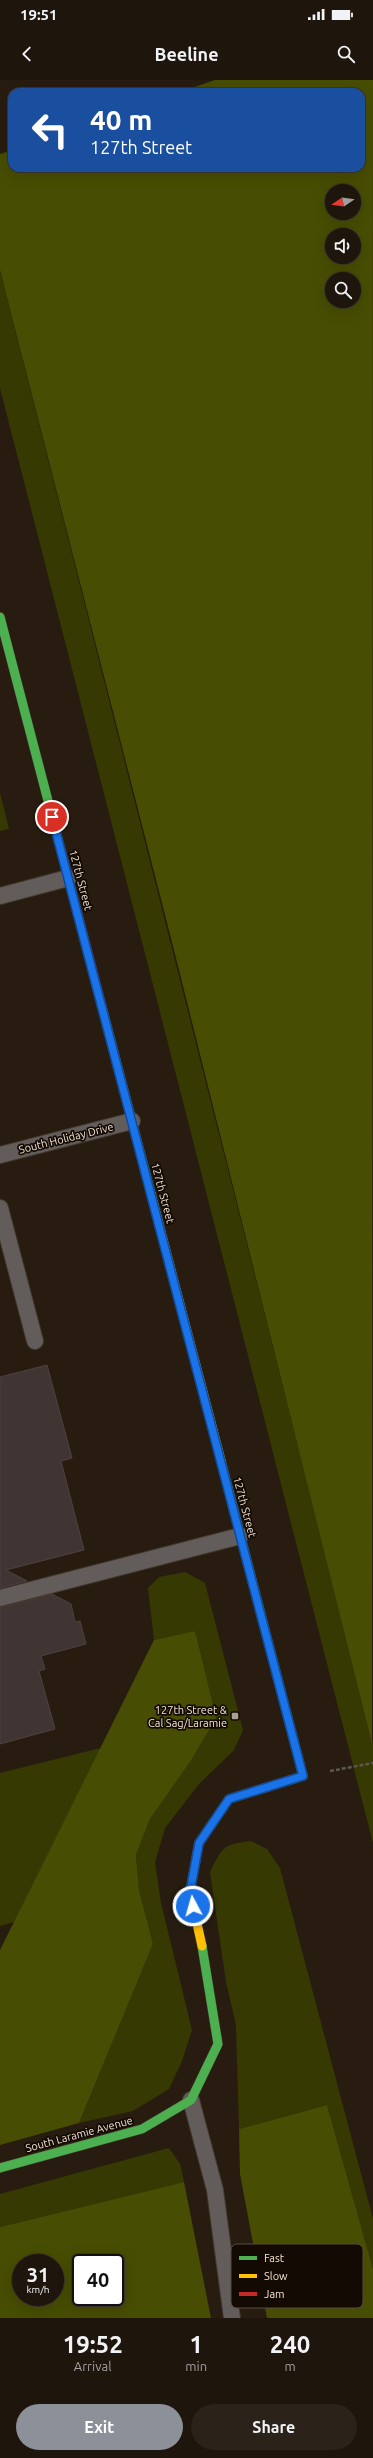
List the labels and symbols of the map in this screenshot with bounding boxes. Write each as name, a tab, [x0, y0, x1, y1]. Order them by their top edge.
north arrow	[325, 184, 361, 220]
pin	[35, 800, 69, 834]
street label: 127th Street	[67, 848, 95, 912]
street label: South Holiday Drive	[17, 1120, 115, 1156]
street label: 127th Street	[149, 1161, 177, 1225]
street label: 127th Street	[231, 1475, 259, 1539]
place label: 127th Street & Cal Sag/Laramie	[148, 1704, 228, 1729]
marker: 127th Street & Cal Sag/Laramie	[230, 1711, 240, 1721]
position arrow	[172, 1885, 214, 1927]
street label: South Laramie Avenue	[24, 2114, 134, 2154]
legend	[231, 2244, 363, 2308]
text: Fast	[264, 2252, 285, 2264]
speed limit sign: 40	[72, 2254, 124, 2306]
text: Slow	[264, 2270, 288, 2282]
text: Jam	[264, 2288, 285, 2300]

